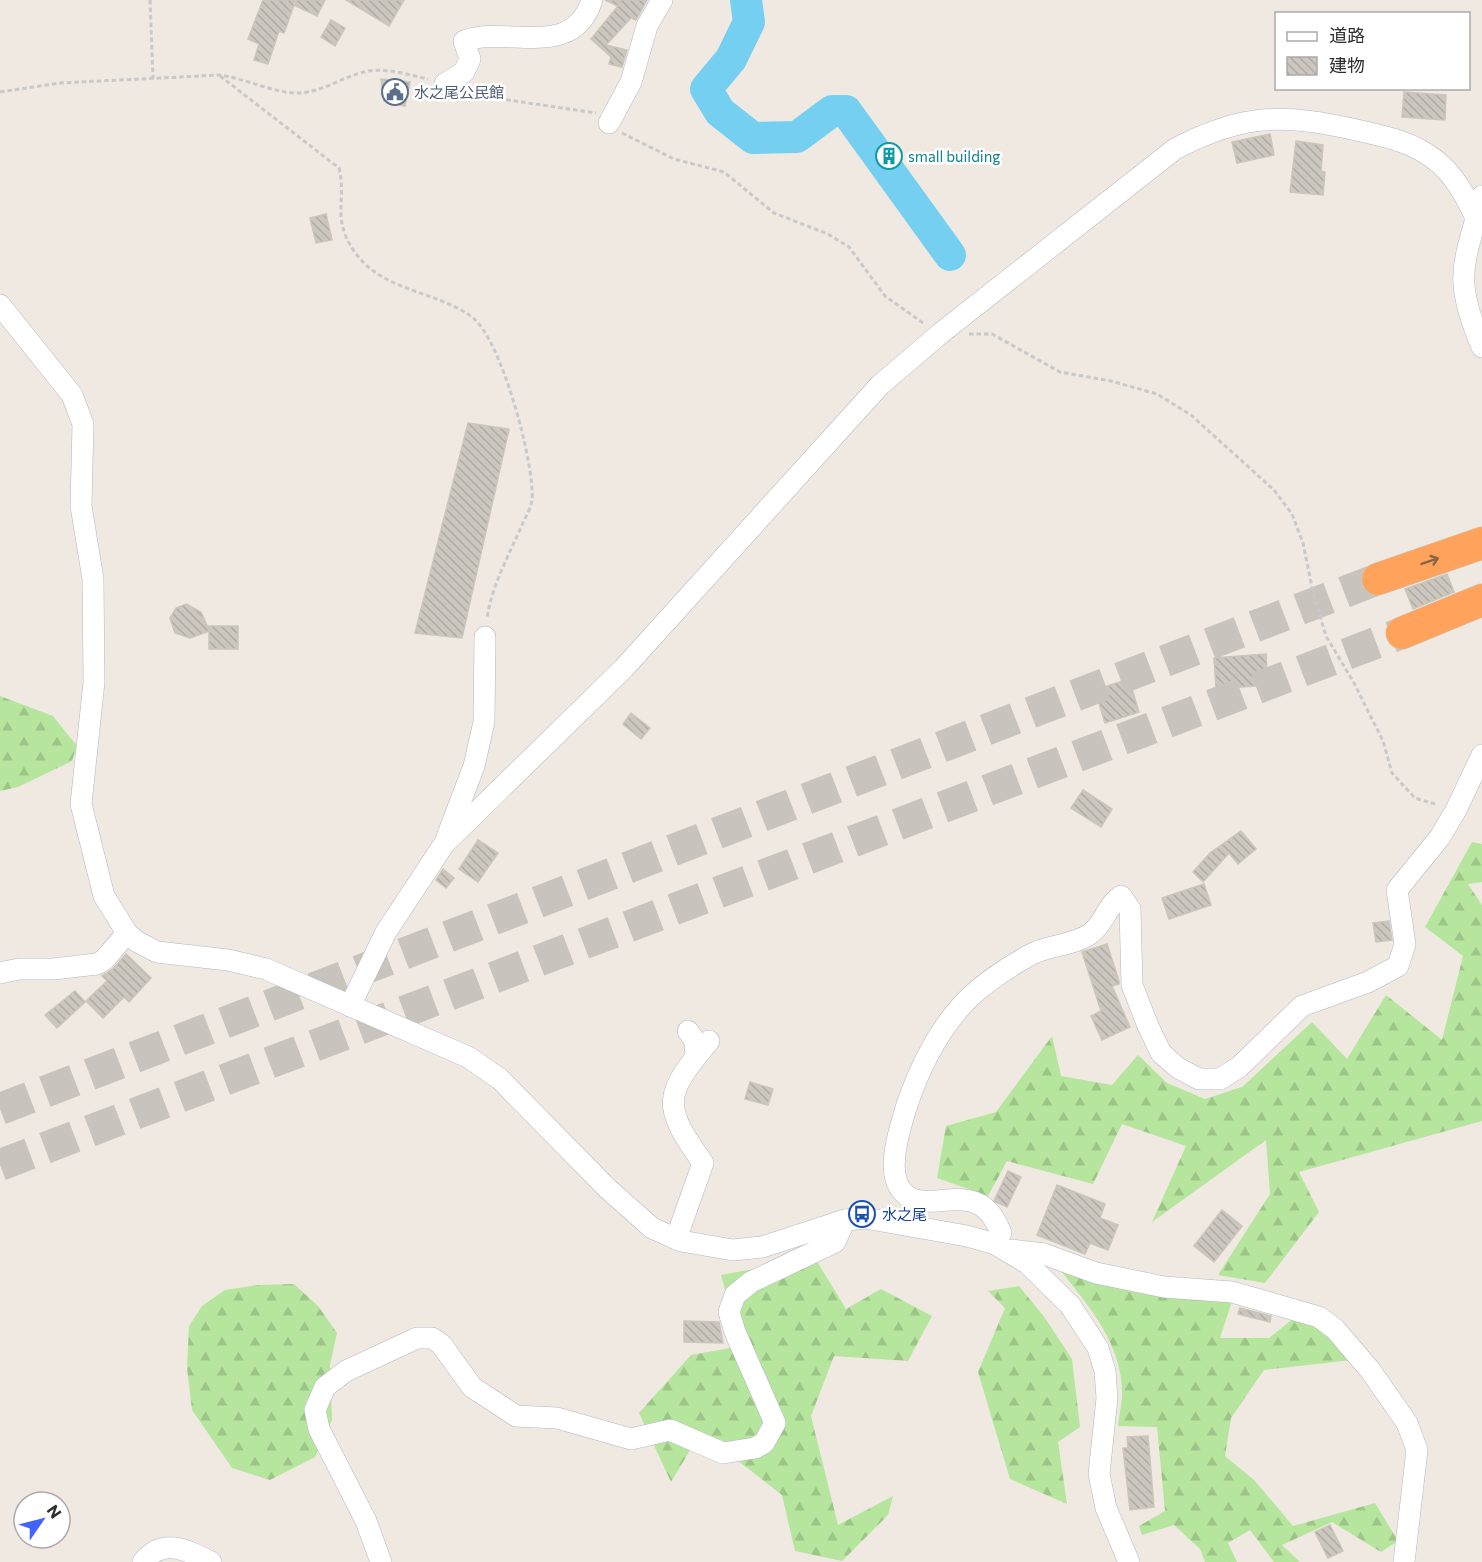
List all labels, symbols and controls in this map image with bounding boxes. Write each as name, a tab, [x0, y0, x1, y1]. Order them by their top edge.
legend	[1275, 12, 1470, 90]
text: 道路	[1329, 24, 1365, 46]
text: 建物	[1329, 54, 1365, 76]
public building icon: 水之尾公民館	[380, 77, 410, 107]
place label: 水之尾公民館	[414, 83, 504, 101]
building icon: small building	[874, 141, 904, 171]
place label: small building	[908, 147, 1000, 165]
one-way arrow	[1420, 555, 1439, 566]
bus stop icon: 水之尾	[847, 1199, 877, 1229]
place label: 水之尾	[882, 1205, 927, 1223]
north arrow	[12, 1490, 72, 1550]
text: N	[43, 1501, 66, 1521]

